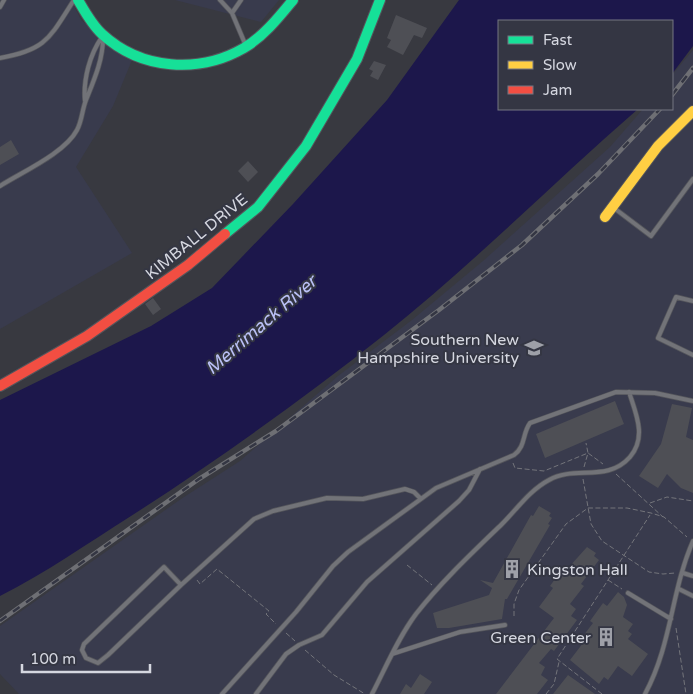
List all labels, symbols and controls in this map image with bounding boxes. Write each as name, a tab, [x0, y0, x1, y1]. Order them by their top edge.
legend	[498, 20, 673, 110]
text: Fast	[543, 31, 573, 49]
text: Slow	[543, 56, 577, 74]
text: Jam	[543, 81, 572, 99]
street label: KIMBALL DRIVE	[142, 189, 252, 284]
water label: Merrimack River	[201, 269, 323, 379]
place label: Southern New Hampshire University	[357, 330, 519, 368]
school or university icon: Southern New Hampshire University	[523, 337, 545, 359]
building icon: Kingston Hall	[501, 558, 523, 580]
place label: Kingston Hall	[527, 560, 628, 580]
building icon: Green Center	[595, 626, 617, 648]
place label: Green Center	[490, 628, 592, 648]
scale bar	[22, 642, 150, 674]
text: 100 m	[30, 650, 76, 668]

